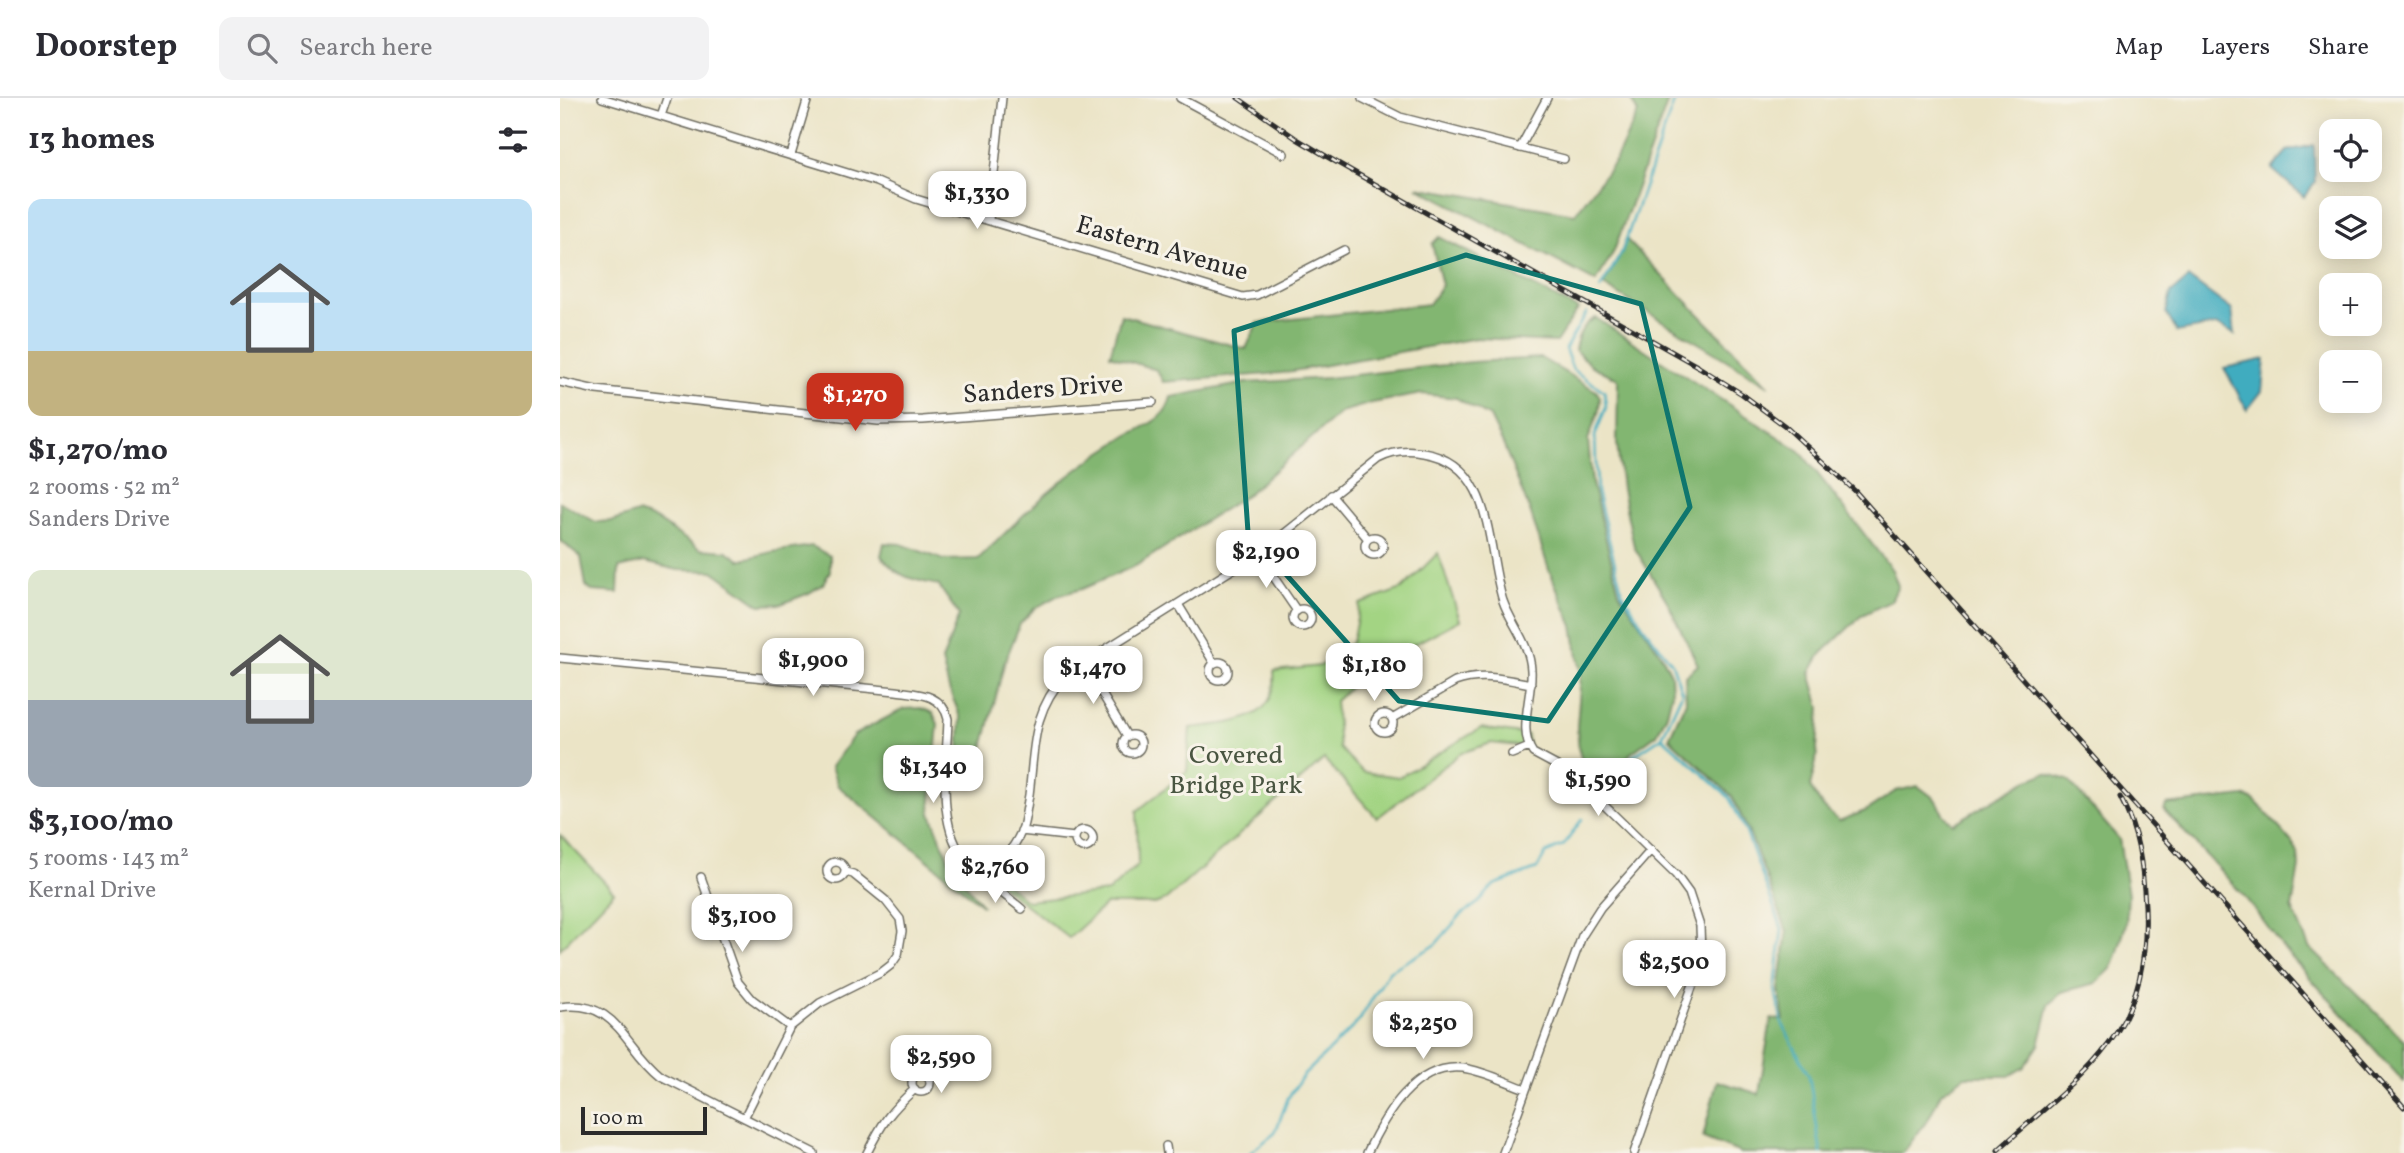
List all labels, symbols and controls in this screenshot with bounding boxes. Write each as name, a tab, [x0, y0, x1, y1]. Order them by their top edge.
search box	[219, 17, 709, 80]
text: Doorstep	[35, 25, 177, 71]
icon: search	[243, 29, 281, 67]
text: Search here	[299, 30, 433, 66]
text: Map	[2115, 31, 2163, 65]
text: Layers	[2201, 31, 2270, 65]
text: Share	[2308, 31, 2369, 65]
text: 13 homes	[28, 119, 155, 161]
map controls	[2319, 119, 2382, 413]
button: locate	[2319, 119, 2382, 182]
icon: filters	[494, 121, 532, 159]
pin: $1,330	[920, 172, 1034, 231]
text: $1,330	[944, 178, 1010, 210]
button: layers	[2319, 196, 2382, 259]
street label: Eastern Avenue	[1072, 207, 1252, 291]
icon: home	[217, 245, 343, 371]
button: +	[2319, 273, 2382, 336]
button: −	[2319, 350, 2382, 413]
street label: Sanders Drive	[962, 366, 1124, 414]
pin: $1,270	[798, 374, 912, 433]
text: $1,270	[823, 380, 887, 412]
text: $1,270/mo	[28, 430, 168, 472]
text: 2 rooms · 52 m²	[28, 472, 180, 504]
text: Sanders Drive	[28, 504, 170, 536]
pin: $2,190	[1209, 531, 1323, 590]
text: $2,190	[1232, 537, 1300, 569]
icon: home	[217, 616, 343, 742]
pin: $1,900	[756, 638, 870, 698]
pin: $1,180	[1317, 644, 1431, 703]
text: $1,900	[778, 645, 848, 677]
pin: $1,470	[1036, 646, 1150, 706]
text: $1,180	[1342, 650, 1406, 682]
text: $1,470	[1060, 653, 1126, 685]
park label: Covered Bridge Park	[1169, 738, 1303, 804]
pin: $1,340	[876, 746, 990, 805]
text: $1,340	[899, 752, 967, 784]
pin: $1,590	[1541, 758, 1655, 818]
text: $1,590	[1565, 765, 1631, 797]
text: $3,100/mo	[28, 801, 173, 843]
text: 5 rooms · 143 m²	[28, 843, 189, 875]
pin: $2,760	[938, 846, 1052, 905]
text: $2,760	[961, 852, 1029, 884]
text: Kernal Drive	[28, 875, 156, 907]
pin: $3,100	[685, 894, 799, 954]
text: $3,100	[707, 901, 777, 933]
pin: $2,500	[1617, 940, 1731, 1000]
text: $2,500	[1639, 947, 1709, 979]
pin: $2,250	[1366, 1002, 1480, 1061]
text: $2,250	[1389, 1008, 1457, 1040]
pin: $2,590	[884, 1035, 998, 1095]
text: $2,590	[906, 1042, 976, 1074]
scale bar	[581, 1104, 707, 1136]
text: 100 m	[592, 1106, 643, 1132]

